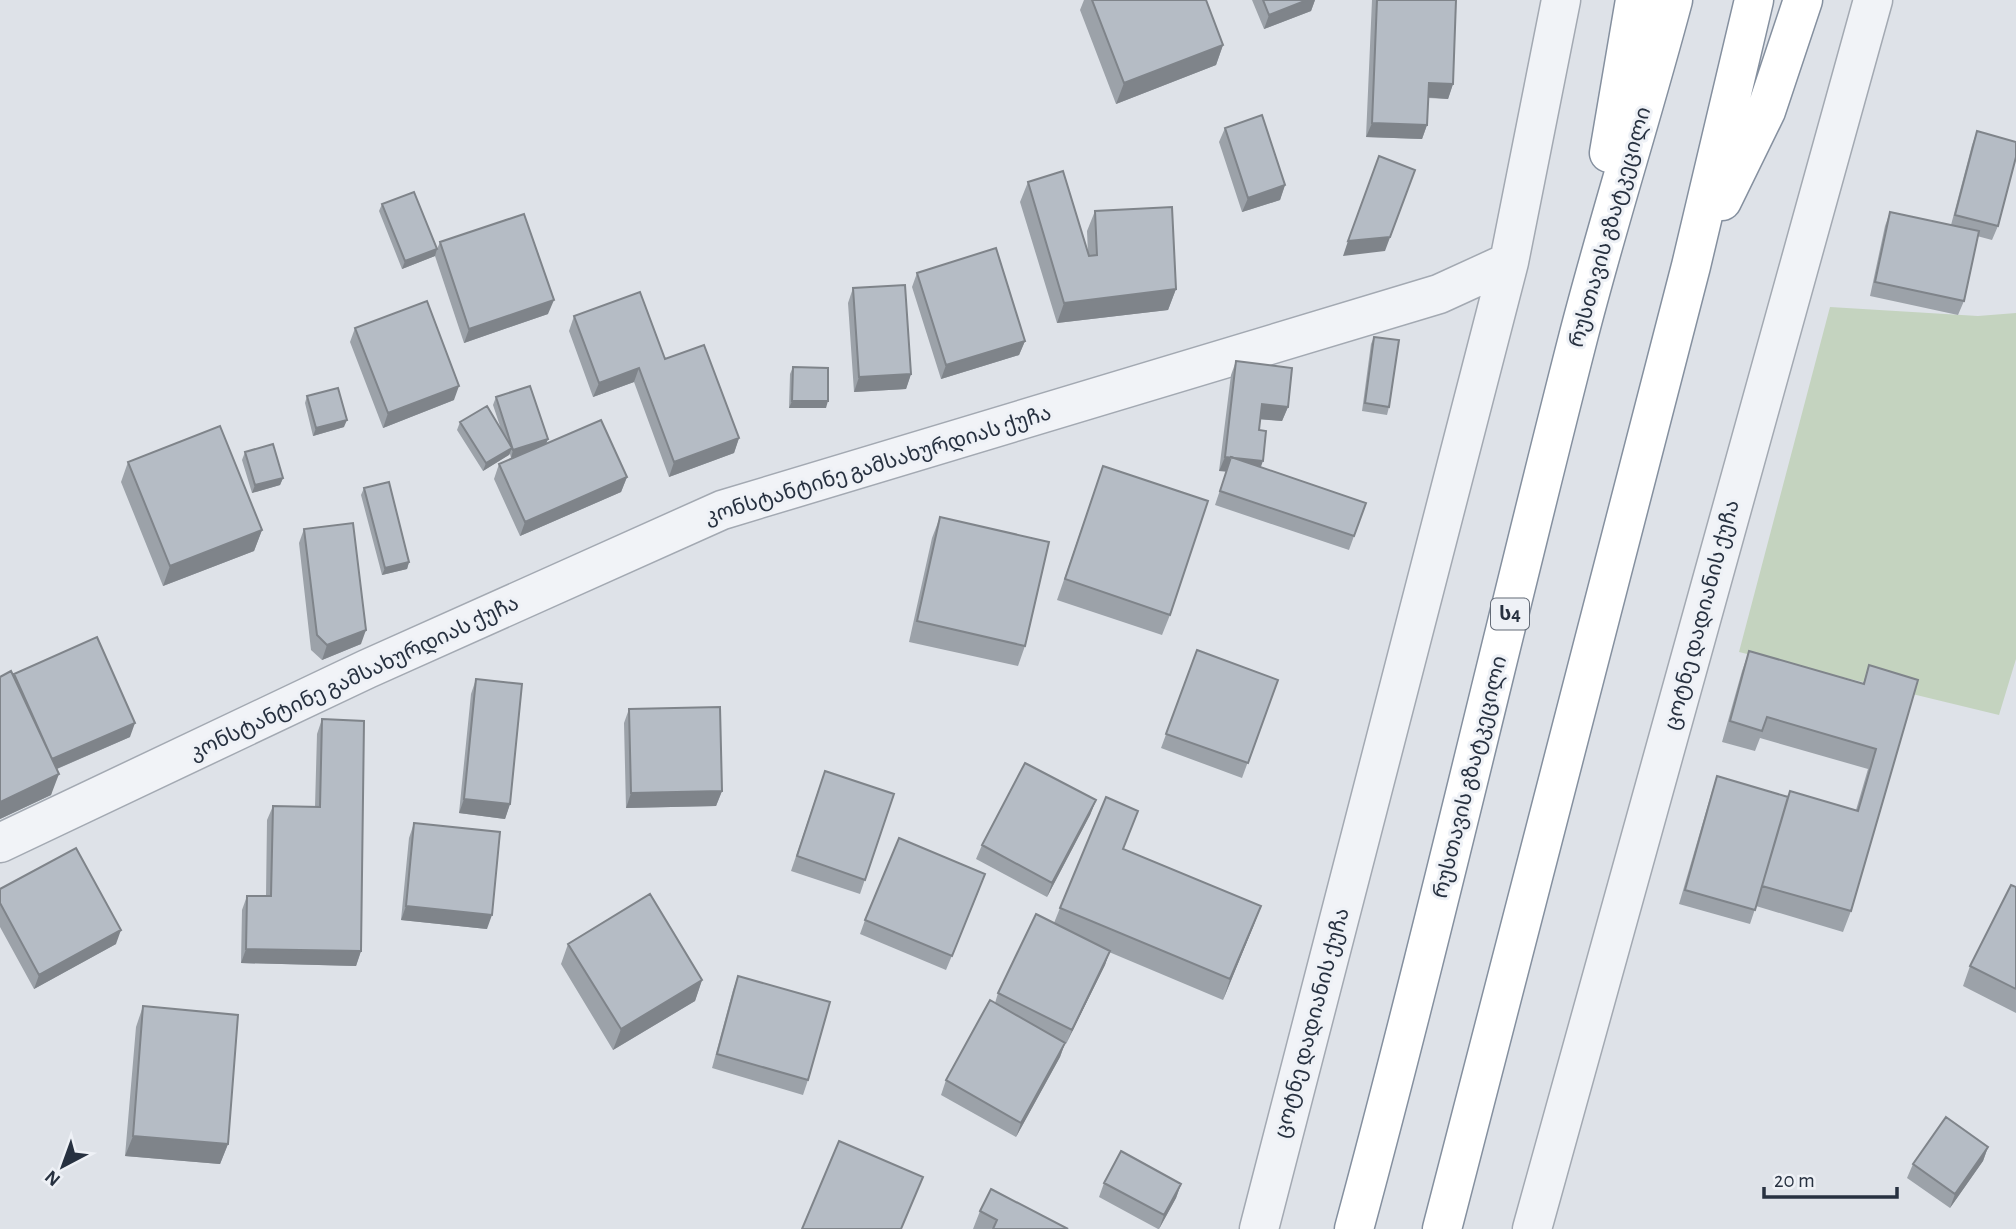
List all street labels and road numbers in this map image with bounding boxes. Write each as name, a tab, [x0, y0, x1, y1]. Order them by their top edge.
street label: რუსთავის გზატკეცილი	[1566, 104, 1656, 350]
street label: კონსტანტინე გამსახურდიას ქუჩა	[702, 402, 1054, 530]
street label: ცოტნე დადიანის ქუჩა	[1661, 498, 1745, 733]
street label: კონსტანტინე გამსახურდიას ქუჩა	[186, 592, 523, 766]
road number: ს4	[1491, 598, 1529, 629]
street label: რუსთავის გზატკეცილი	[1430, 654, 1512, 901]
street label: ცოტნე დადიანის ქუჩა	[1271, 906, 1355, 1141]

